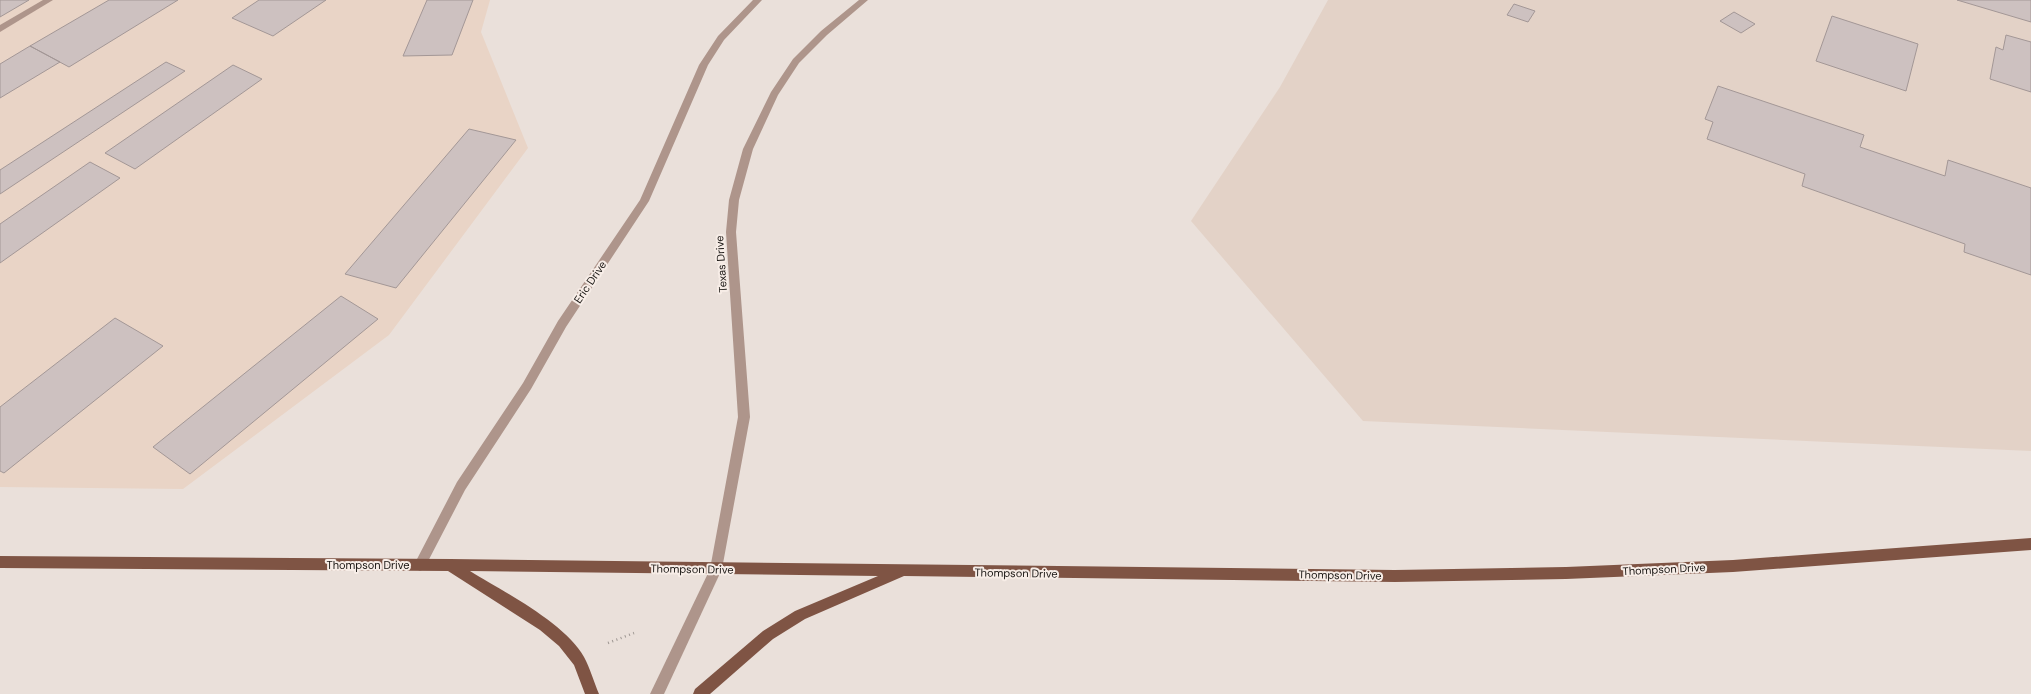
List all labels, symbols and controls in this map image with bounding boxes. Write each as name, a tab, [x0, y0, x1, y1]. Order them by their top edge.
street label: Texas Drive	[712, 235, 730, 293]
street label: Eric Drive	[571, 258, 609, 306]
street label: Thompson Drive	[326, 558, 410, 572]
street label: Thompson Drive	[1622, 560, 1706, 578]
street label: Thompson Drive	[650, 561, 734, 577]
street label: Thompson Drive	[974, 565, 1058, 581]
street label: Thompson Drive	[1298, 567, 1382, 583]

